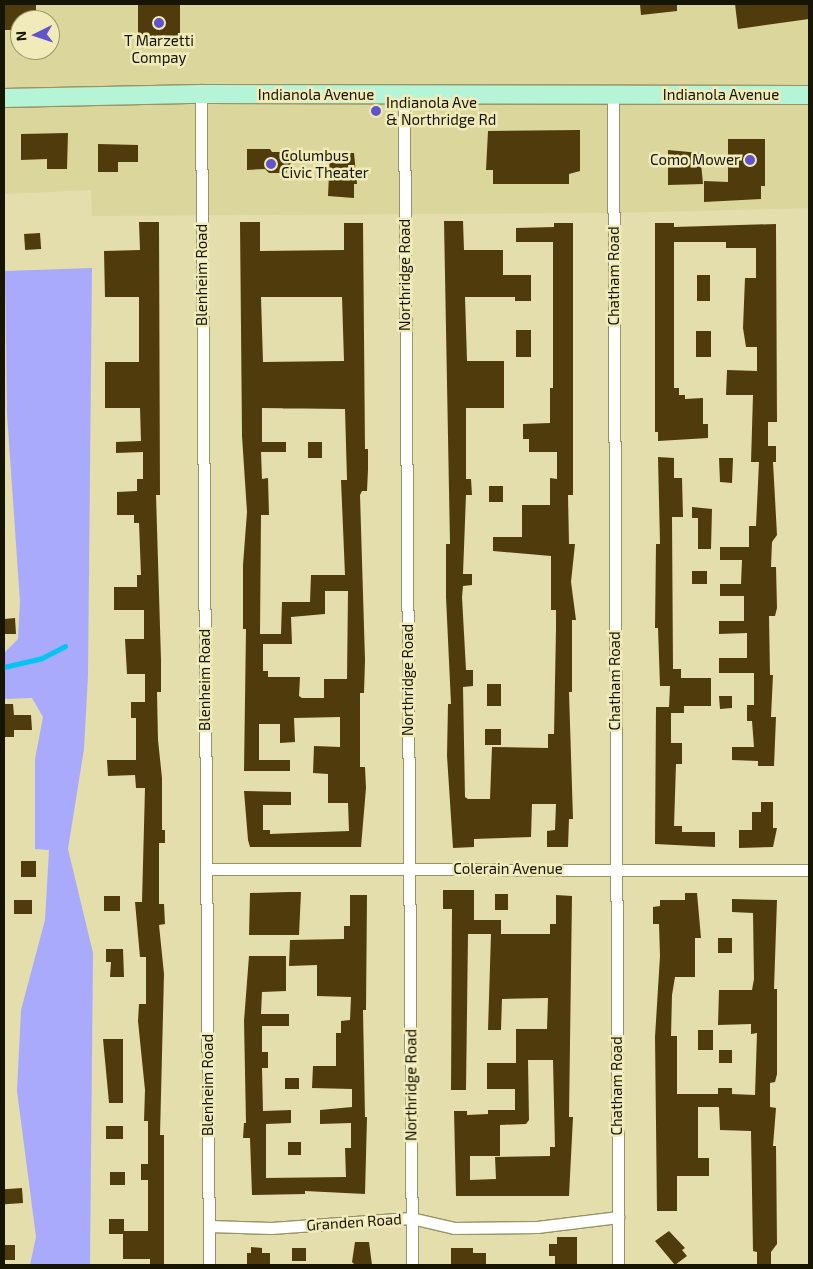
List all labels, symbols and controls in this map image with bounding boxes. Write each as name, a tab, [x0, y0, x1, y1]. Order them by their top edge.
north arrow	[10, 10, 60, 60]
marker: T Marzetti Compay	[153, 17, 165, 29]
text: N	[12, 30, 29, 42]
place label: T Marzetti Compay	[124, 31, 194, 66]
street label: Indianola Avenue	[258, 86, 374, 104]
street label: Indianola Avenue	[663, 86, 779, 104]
place label: Indianola Ave & Northridge Rd	[386, 93, 496, 128]
marker: Indianola Ave & Northridge Rd	[370, 105, 382, 117]
place label: Columbus Civic Theater	[281, 146, 369, 181]
place label: Como Mower	[650, 151, 740, 169]
marker: Como Mower	[744, 154, 756, 166]
marker: Columbus Civic Theater	[265, 158, 277, 170]
street label: Northridge Road	[396, 219, 414, 331]
street label: Blenheim Road	[193, 224, 211, 326]
street label: Chatham Road	[605, 226, 623, 326]
street label: Northridge Road	[399, 624, 417, 736]
street label: Blenheim Road	[196, 629, 214, 731]
street label: Chatham Road	[606, 631, 624, 731]
street label: Colerain Avenue	[453, 860, 563, 878]
street label: Northridge Road	[402, 1029, 420, 1141]
street label: Blenheim Road	[199, 1034, 217, 1136]
street label: Chatham Road	[608, 1036, 626, 1136]
street label: Granden Road	[306, 1210, 402, 1234]

